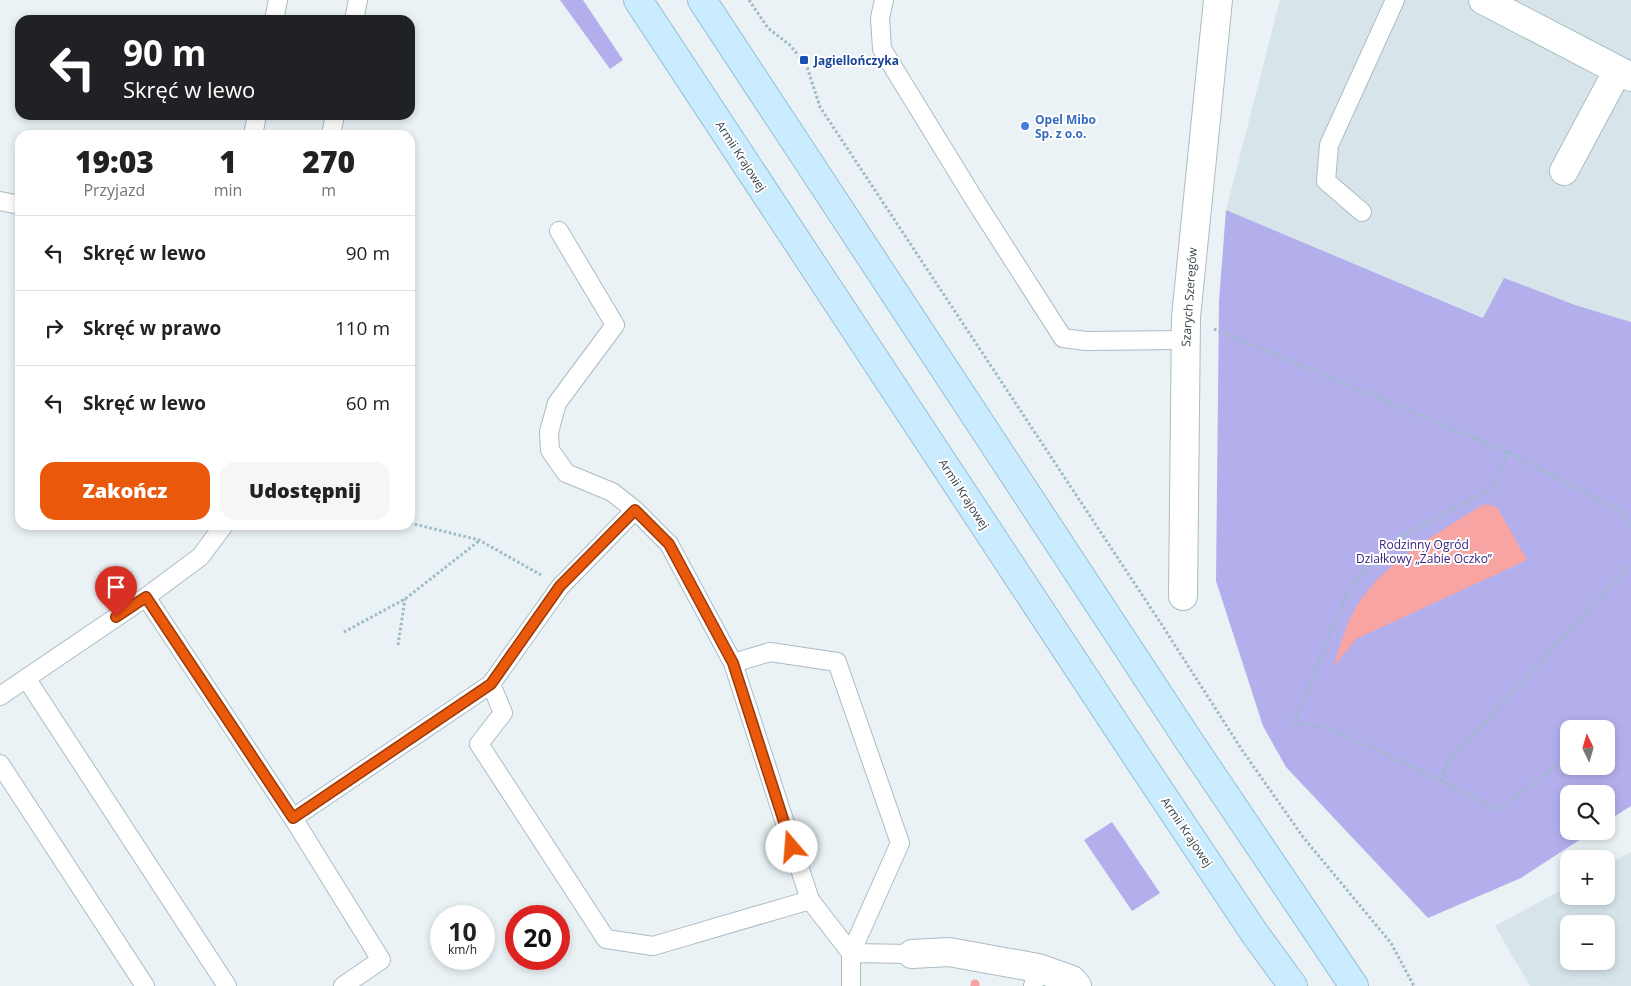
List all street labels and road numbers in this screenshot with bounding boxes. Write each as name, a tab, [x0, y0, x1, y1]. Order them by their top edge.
street label: Armii Krajowej	[712, 117, 770, 195]
street label: Szarych Szeregów	[1177, 246, 1201, 347]
street label: Armii Krajowej	[935, 455, 993, 533]
street label: Armii Krajowej	[1157, 794, 1217, 870]

